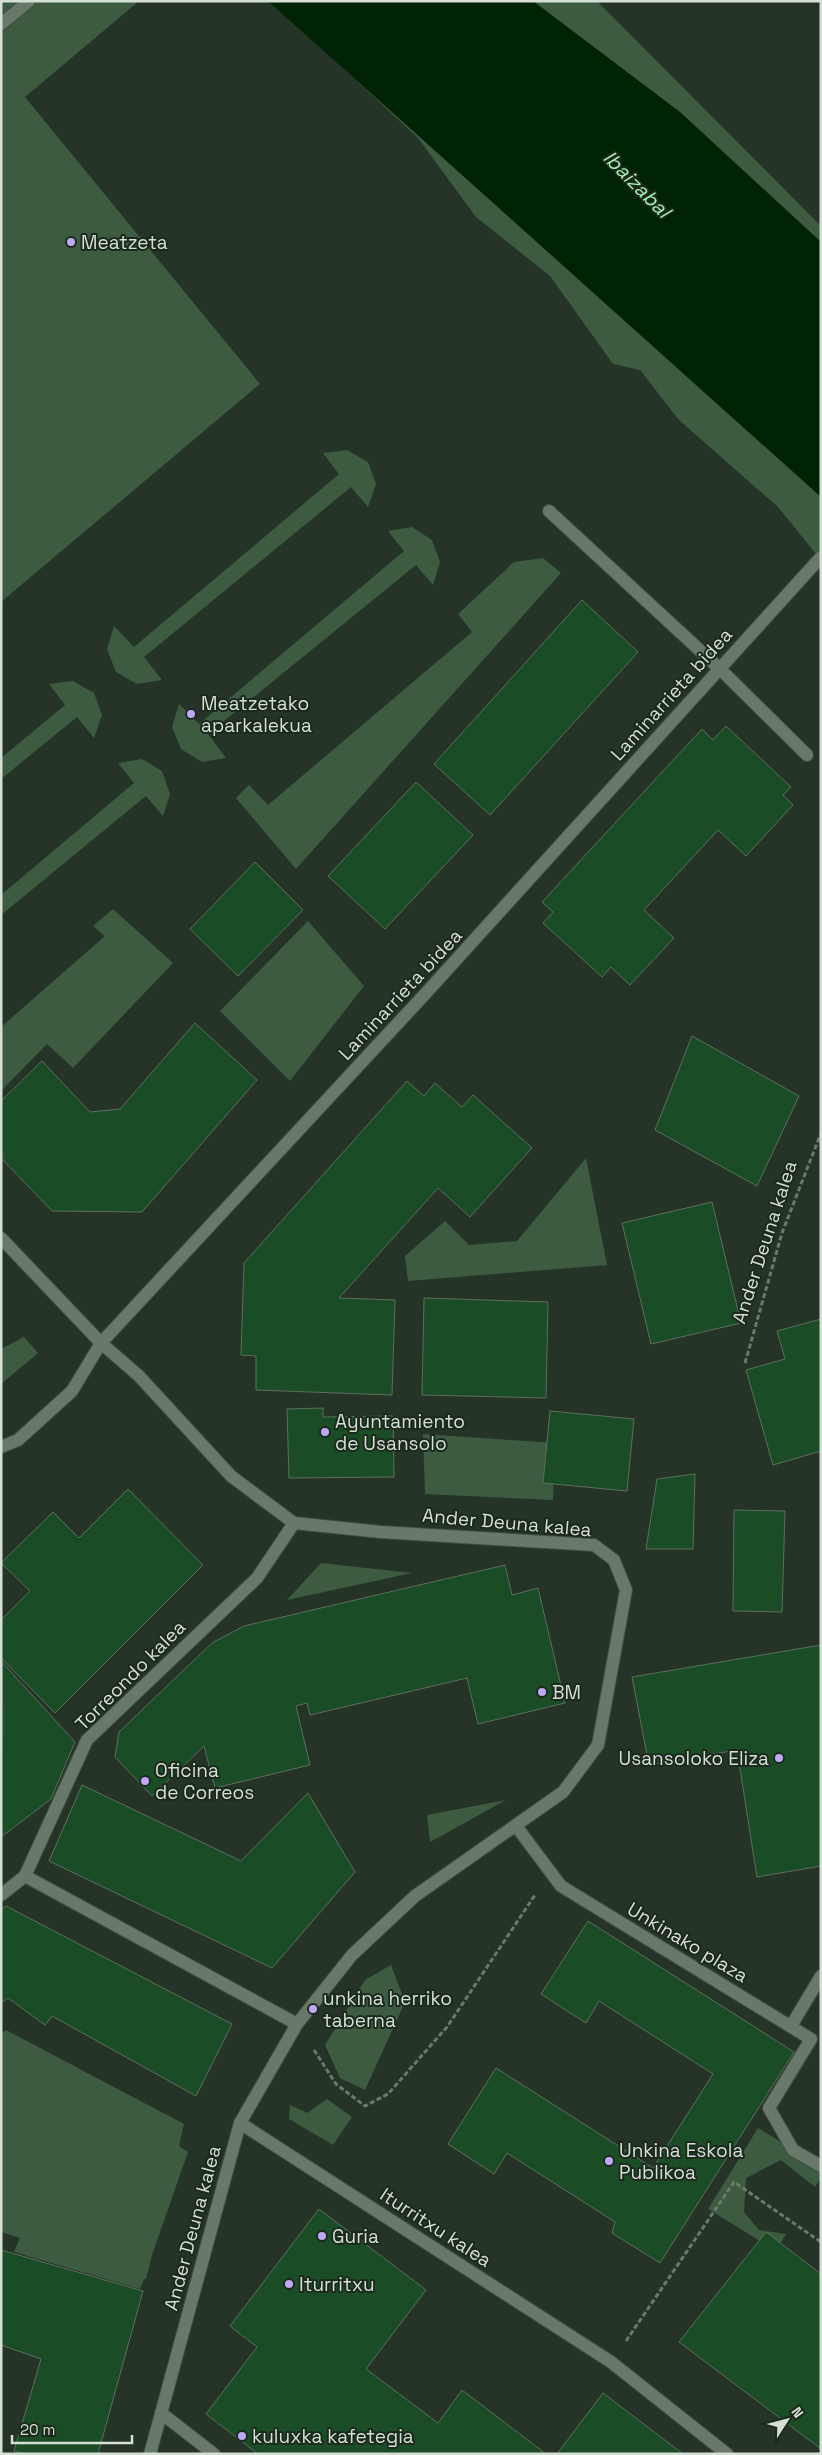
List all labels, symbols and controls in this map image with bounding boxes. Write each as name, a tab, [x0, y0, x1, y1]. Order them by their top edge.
water label: Ibaizabal	[598, 145, 678, 225]
place label: Meatzeta	[81, 230, 168, 255]
marker: Meatzeta	[65, 236, 77, 248]
street label: Laminarrieta bidea	[605, 623, 738, 766]
place label: Meatzetako aparkalekua	[201, 691, 312, 738]
marker: Meatzetako aparkalekua	[185, 708, 197, 720]
street label: Laminarrieta bidea	[333, 923, 468, 1065]
street label: Ander Deuna kalea	[726, 1157, 803, 1327]
place label: Ayuntamiento de Usansolo	[335, 1409, 465, 1456]
marker: Ayuntamiento de Usansolo	[319, 1426, 331, 1438]
street label: Ander Deuna kalea	[421, 1503, 593, 1542]
street label: Torreondo kalea	[70, 1615, 191, 1736]
place label: BM	[552, 1680, 581, 1705]
marker: BM	[536, 1686, 548, 1698]
place label: Usansoloko Eliza	[619, 1746, 769, 1771]
marker: Usansoloko Eliza	[773, 1752, 785, 1764]
place label: Oficina de Correos	[155, 1758, 254, 1805]
marker: Oficina de Correos	[139, 1775, 151, 1787]
street label: Unkinako plaza	[623, 1897, 753, 1988]
place label: unkina herriko taberna	[323, 1986, 452, 2033]
marker: unkina herriko taberna	[307, 2003, 319, 2015]
place label: Unkina Eskola Publikoa	[619, 2138, 743, 2185]
street label: Ander Deuna kalea	[158, 2143, 227, 2313]
marker: Unkina Eskola Publikoa	[603, 2155, 615, 2167]
street label: Iturritxu kalea	[375, 2182, 496, 2273]
place label: Guria	[332, 2224, 379, 2249]
marker: Guria	[316, 2230, 328, 2242]
place label: Iturritxu	[299, 2272, 375, 2297]
marker: Iturritxu	[283, 2278, 295, 2290]
north arrow	[762, 2395, 812, 2445]
text: N	[787, 2403, 808, 2421]
scale bar	[12, 2412, 132, 2444]
text: 20 m	[20, 2420, 55, 2439]
place label: kuluxka kafetegia	[252, 2424, 414, 2449]
marker: kuluxka kafetegia	[236, 2430, 248, 2442]

